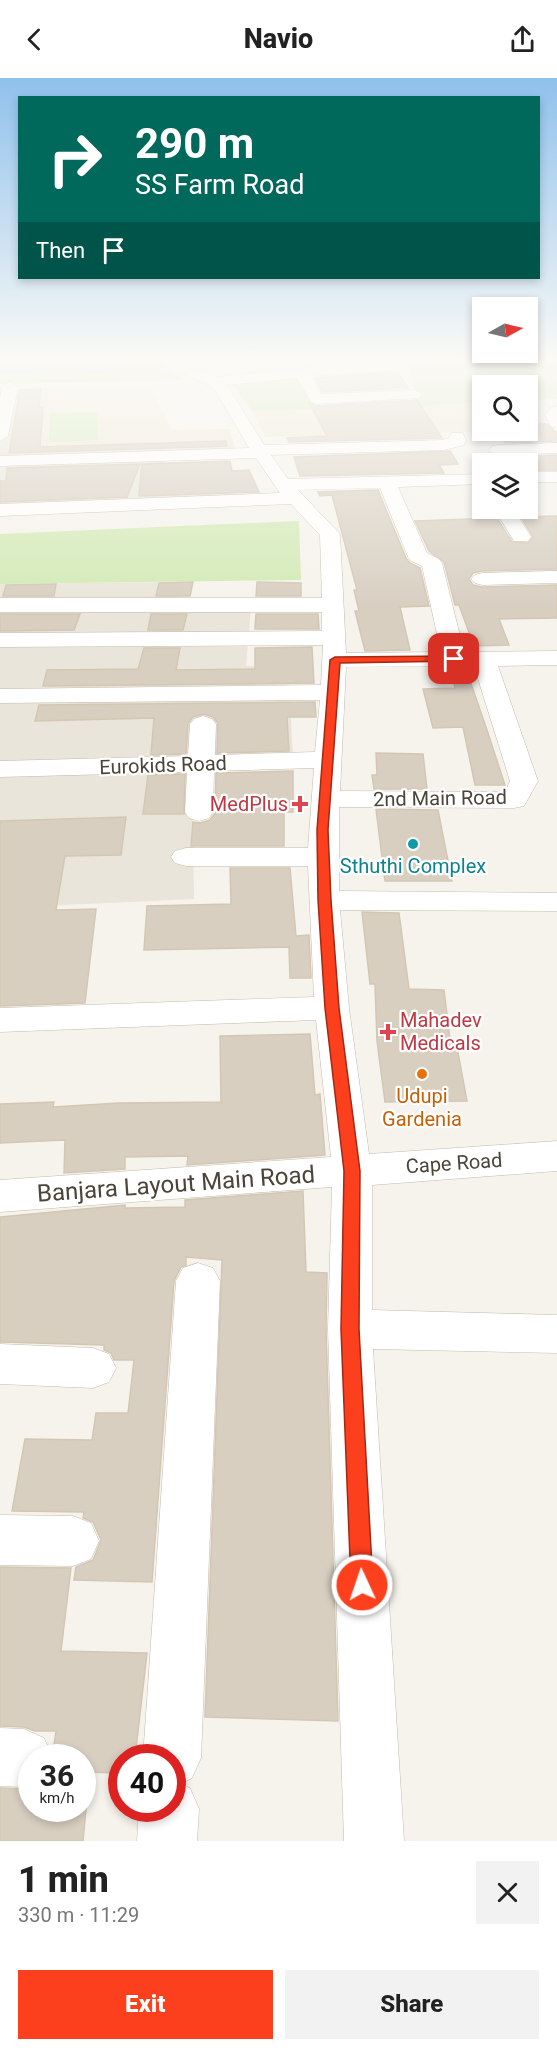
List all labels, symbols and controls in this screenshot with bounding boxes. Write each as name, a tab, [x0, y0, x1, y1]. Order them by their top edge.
icon: back	[18, 23, 51, 56]
text: Navio	[244, 23, 313, 55]
icon: share	[506, 23, 539, 56]
text: 290 m	[135, 119, 254, 168]
icon: right	[36, 120, 114, 198]
text: SS Farm Road	[135, 169, 304, 201]
icon: arrive	[97, 234, 130, 267]
text: Then	[36, 238, 85, 263]
north arrow	[472, 297, 538, 363]
map controls	[472, 297, 538, 519]
button: search	[472, 375, 538, 441]
button: layers	[472, 453, 538, 519]
pin	[428, 633, 479, 684]
icon: arrive	[437, 642, 470, 675]
street label: Eurokids Road	[99, 751, 227, 779]
street label: 2nd Main Road	[373, 785, 507, 811]
place label: MedPlus	[210, 792, 288, 816]
marker: MedPlus	[293, 797, 307, 811]
marker: Sthuthi Complex	[406, 837, 420, 851]
place label: Sthuthi Complex	[340, 854, 486, 878]
place label: Mahadev Medicals	[400, 1008, 482, 1055]
marker: Mahadev Medicals	[381, 1025, 395, 1039]
marker: Udupi Gardenia	[415, 1067, 429, 1081]
place label: Udupi Gardenia	[382, 1084, 462, 1131]
street label: Cape Road	[405, 1148, 503, 1178]
street label: Banjara Layout Main Road	[36, 1160, 316, 1208]
position arrow	[330, 1553, 394, 1617]
speed limit sign: 40	[108, 1744, 186, 1822]
text: 36	[40, 1758, 74, 1793]
text: km/h	[39, 1789, 75, 1807]
text: 1 min	[18, 1859, 109, 1901]
button: close	[476, 1861, 539, 1924]
text: 330 m · 11:29	[18, 1903, 139, 1927]
button: Exit	[18, 1970, 273, 2039]
button: Share	[285, 1970, 539, 2039]

